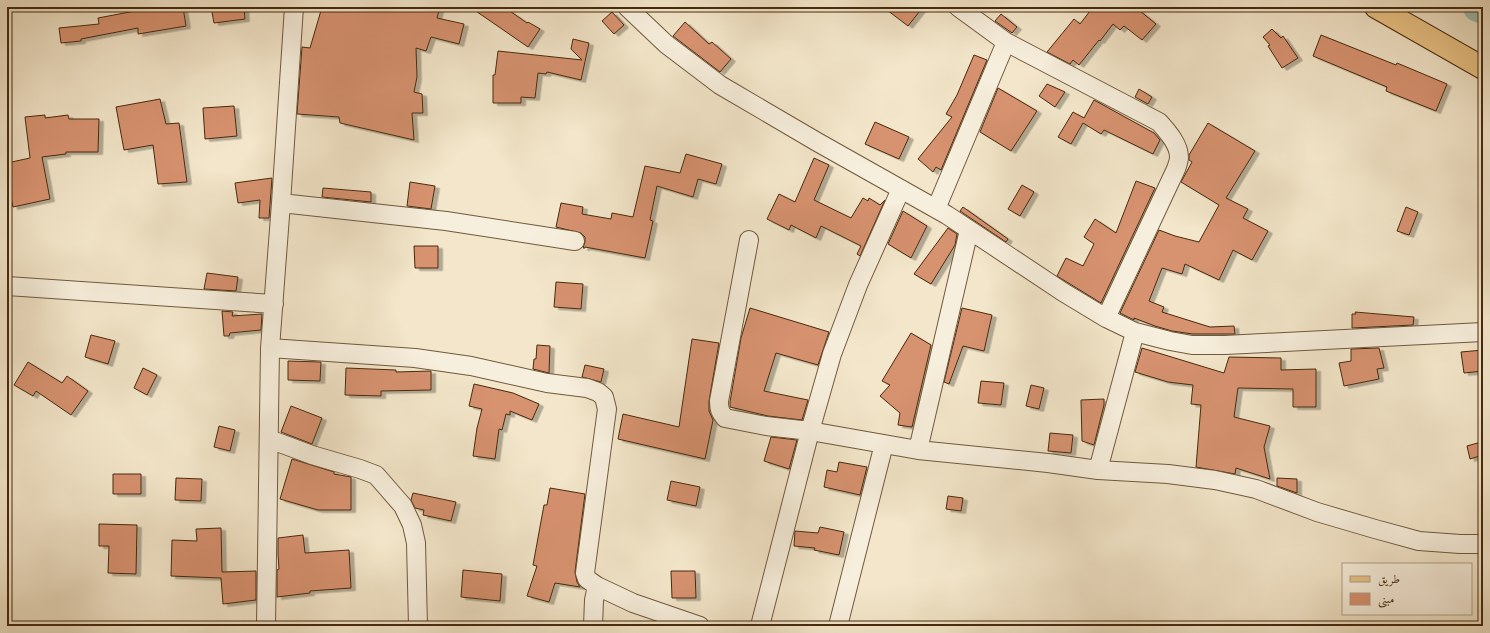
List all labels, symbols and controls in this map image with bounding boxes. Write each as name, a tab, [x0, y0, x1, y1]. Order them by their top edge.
legend	[1342, 563, 1472, 615]
text: طريق	[1378, 572, 1400, 587]
text: مبنى	[1378, 592, 1394, 608]

